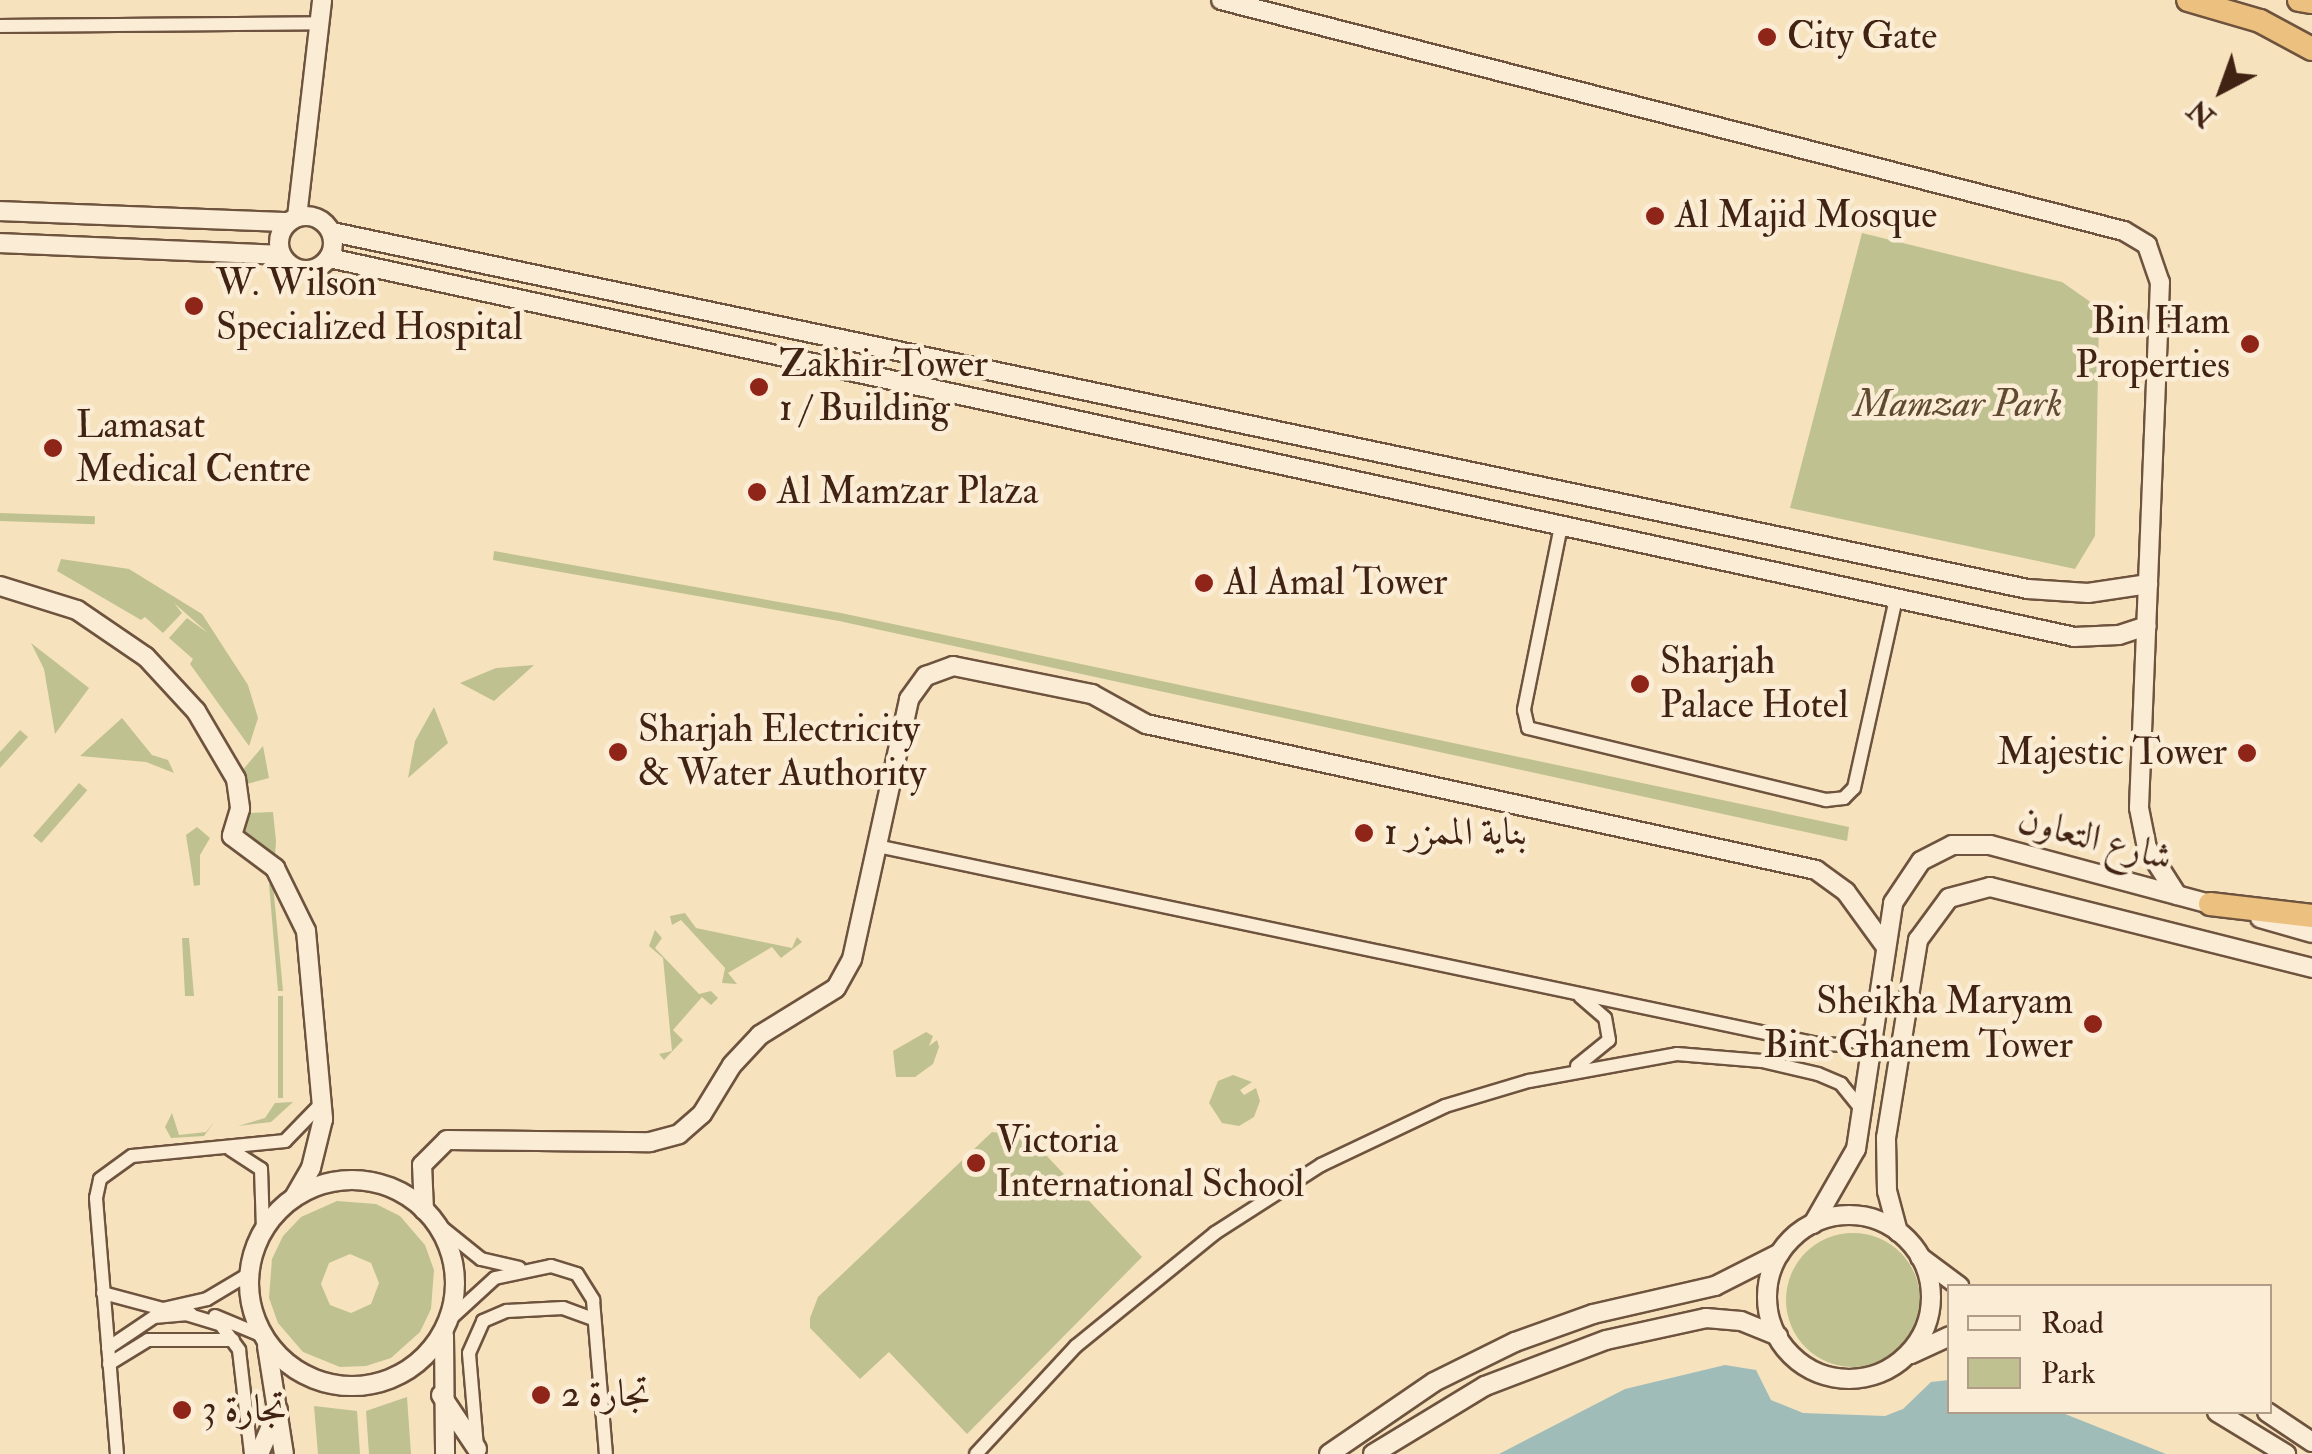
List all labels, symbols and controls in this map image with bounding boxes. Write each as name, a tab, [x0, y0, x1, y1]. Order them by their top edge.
place label: City Gate	[1787, 14, 1937, 60]
marker: City Gate	[1756, 26, 1778, 48]
north arrow	[2172, 40, 2272, 140]
text: N	[2181, 92, 2223, 134]
place label: Al Majid Mosque	[1675, 193, 1937, 239]
marker: Al Majid Mosque	[1644, 205, 1666, 227]
place label: W. Wilson Specialized Hospital	[216, 261, 523, 350]
marker: W. Wilson Specialized Hospital	[181, 293, 207, 319]
place label: Bin Ham Properties	[2075, 299, 2230, 388]
marker: Bin Ham Properties	[2239, 333, 2261, 355]
place label: Zakhir Tower 1 / Building	[779, 342, 988, 432]
marker: Zakhir Tower 1 / Building	[748, 376, 770, 398]
park label: Mamzar Park	[1854, 382, 2062, 428]
place label: Lamasat Medical Centre	[76, 403, 311, 492]
marker: Lamasat Medical Centre	[40, 435, 66, 461]
place label: Al Mamzar Plaza	[777, 469, 1038, 515]
marker: Al Mamzar Plaza	[746, 481, 768, 503]
place label: Al Amal Tower	[1224, 560, 1447, 606]
marker: Al Amal Tower	[1193, 572, 1215, 594]
place label: Sharjah Palace Hotel	[1660, 639, 1848, 728]
marker: Sharjah Palace Hotel	[1629, 673, 1651, 695]
place label: Sharjah Electricity & Water Authority	[638, 707, 926, 796]
place label: Majestic Tower	[1997, 730, 2227, 776]
marker: Sharjah Electricity & Water Authority	[607, 741, 629, 763]
marker: Majestic Tower	[2236, 742, 2258, 764]
street label: شارع التعاون	[2013, 797, 2177, 881]
place label: بناية الممزر 1	[1384, 810, 1527, 856]
marker: بناية الممزر 1	[1353, 822, 1375, 844]
place label: Sheikha Maryam Bint Ghanem Tower	[1763, 979, 2073, 1068]
marker: Sheikha Maryam Bint Ghanem Tower	[2082, 1013, 2104, 1035]
place label: Victoria International School	[996, 1118, 1304, 1208]
marker: Victoria International School	[965, 1152, 987, 1174]
legend	[1947, 1284, 2272, 1414]
text: Road	[2041, 1305, 2104, 1342]
text: Park	[2041, 1355, 2096, 1392]
place label: تجارة 2	[561, 1372, 651, 1418]
marker: تجارة 2	[530, 1384, 552, 1406]
place label: تجارة 3	[202, 1387, 287, 1433]
marker: تجارة 3	[171, 1399, 193, 1421]

